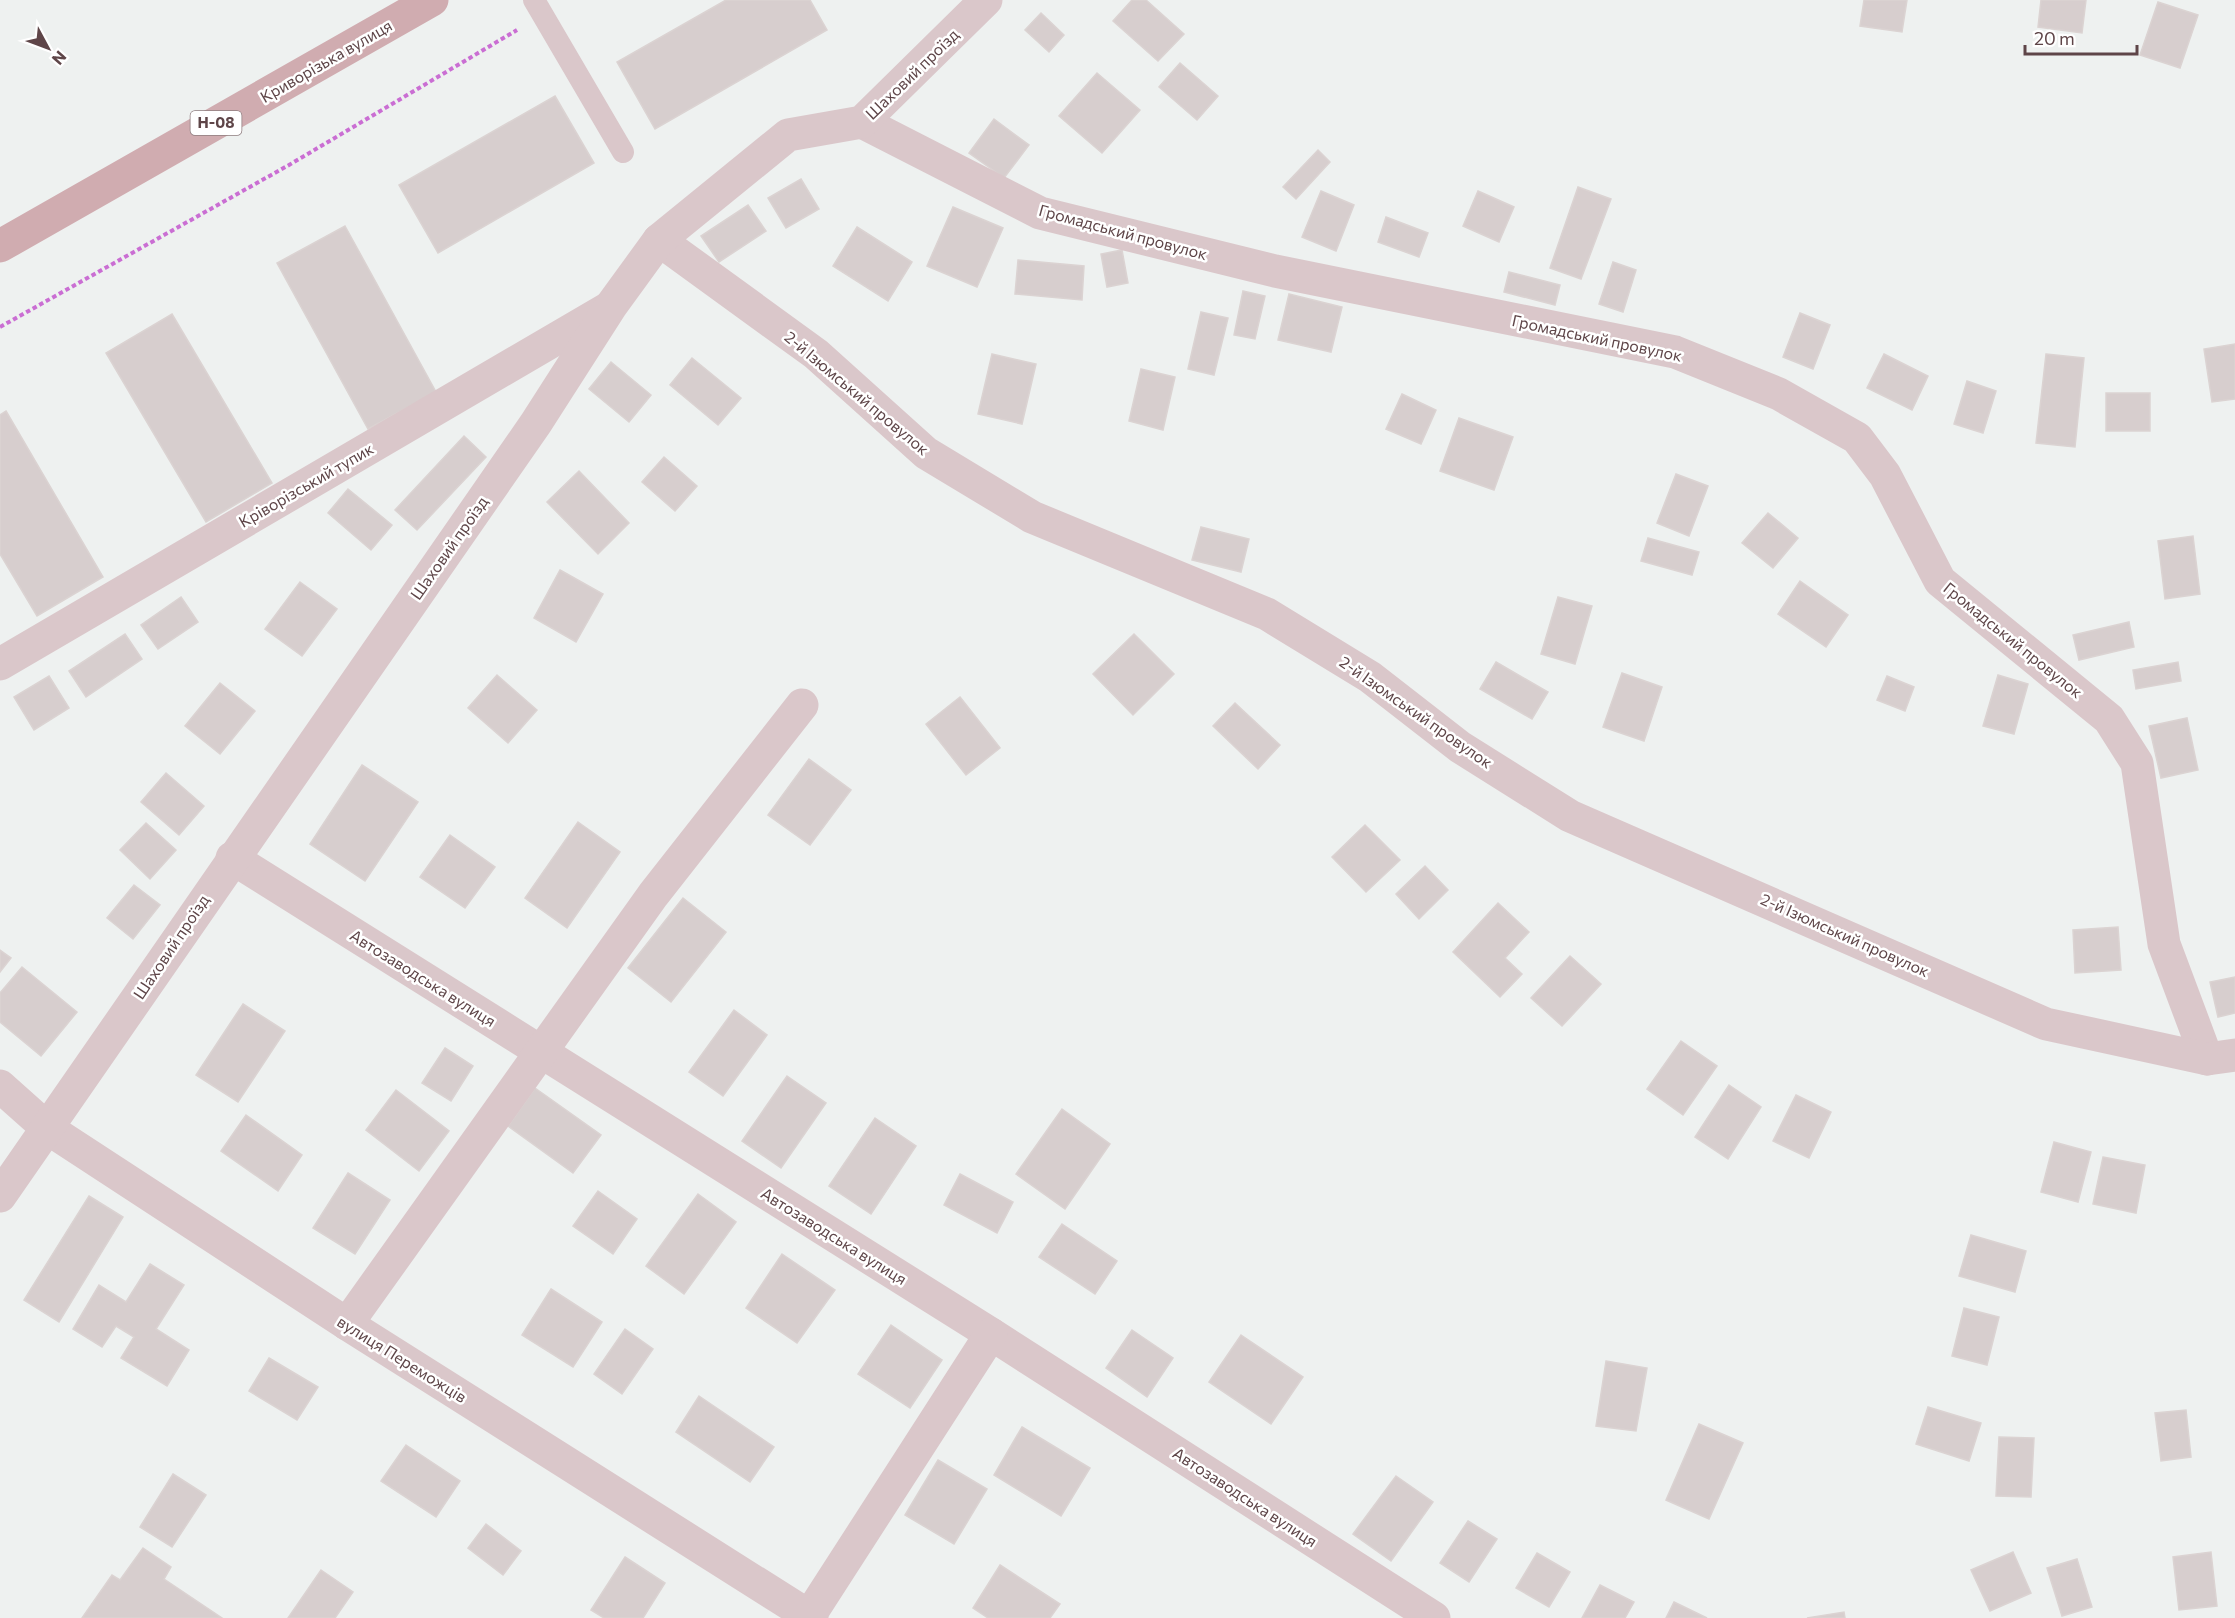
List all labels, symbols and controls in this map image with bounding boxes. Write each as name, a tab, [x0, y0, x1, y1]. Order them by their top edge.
street label: Криворізька вулиця	[256, 15, 395, 106]
north arrow	[18, 18, 78, 78]
scale bar	[2025, 18, 2138, 56]
street label: Шаховий проїзд	[861, 24, 963, 123]
text: 20 m	[2034, 27, 2075, 49]
text: N	[49, 47, 71, 69]
road number: Н-08	[190, 111, 242, 135]
street label: Громадський провулок	[1037, 200, 1210, 263]
street label: Громадський провулок	[1510, 310, 1684, 365]
street label: 2-й Ізюмський провулок	[781, 327, 934, 459]
street label: Кріворізський тупик	[235, 438, 377, 531]
street label: Шаховий проїзд	[406, 492, 492, 603]
street label: Громадський провулок	[1940, 578, 2087, 702]
street label: 2-й Ізюмський провулок	[1336, 652, 1497, 772]
street label: 2-й Ізюмський провулок	[1758, 889, 1933, 980]
street label: Шаховий проїзд	[129, 890, 213, 1003]
street label: Автозаводська вулиця	[347, 925, 500, 1030]
street label: Автозаводська вулиця	[758, 1183, 911, 1288]
street label: вулиця Переможців	[334, 1311, 470, 1406]
street label: Автозаводська вулиця	[1170, 1443, 1321, 1550]

